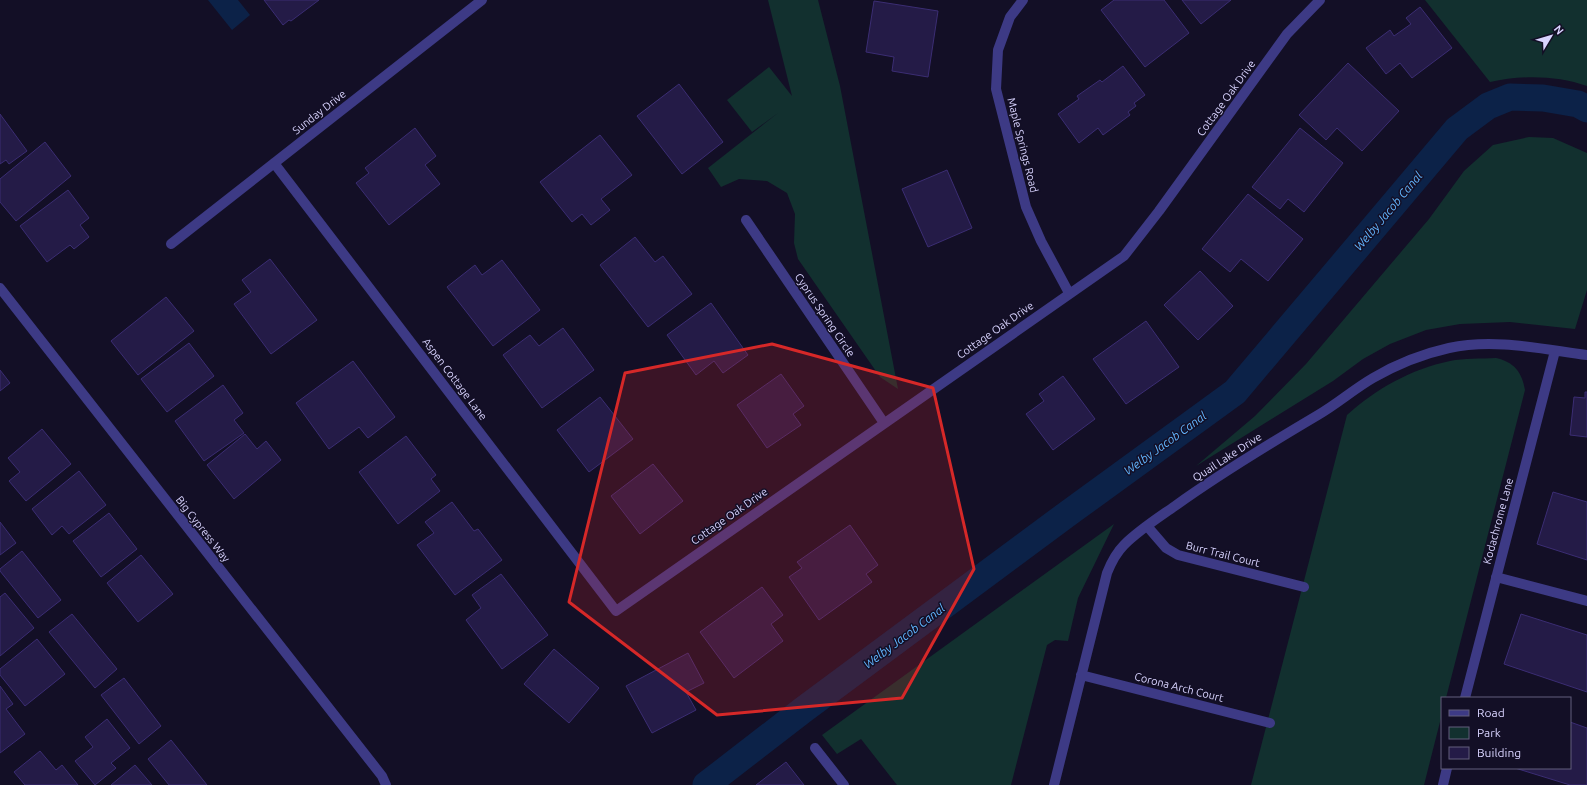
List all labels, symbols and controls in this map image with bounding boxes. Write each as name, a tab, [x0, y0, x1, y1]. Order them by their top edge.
north arrow	[1531, 16, 1571, 56]
text: N	[1552, 23, 1566, 37]
street label: Cottage Oak Drive	[1195, 58, 1257, 138]
street label: Sunday Drive	[290, 87, 348, 137]
street label: Maple Springs Road	[1005, 96, 1041, 194]
water label: Welby Jacob Canal	[1351, 169, 1425, 253]
street label: Cyprus Spring Circle	[793, 271, 857, 359]
street label: Cottage Oak Drive	[954, 299, 1036, 361]
street label: Aspen Cottage Lane	[420, 336, 490, 422]
water label: Welby Jacob Canal	[1121, 408, 1209, 477]
street label: Quail Lake Drive	[1190, 430, 1264, 484]
street label: Kodachrome Lane	[1481, 477, 1515, 565]
street label: Cottage Oak Drive	[688, 485, 770, 547]
street label: Big Cypress Way	[174, 494, 233, 565]
street label: Burr Trail Court	[1185, 539, 1262, 569]
water label: Welby Jacob Canal	[861, 601, 948, 671]
street label: Corona Arch Court	[1133, 670, 1225, 704]
legend	[1441, 697, 1571, 769]
text: Road	[1477, 706, 1505, 719]
text: Park	[1477, 726, 1501, 739]
text: Building	[1477, 746, 1521, 759]

